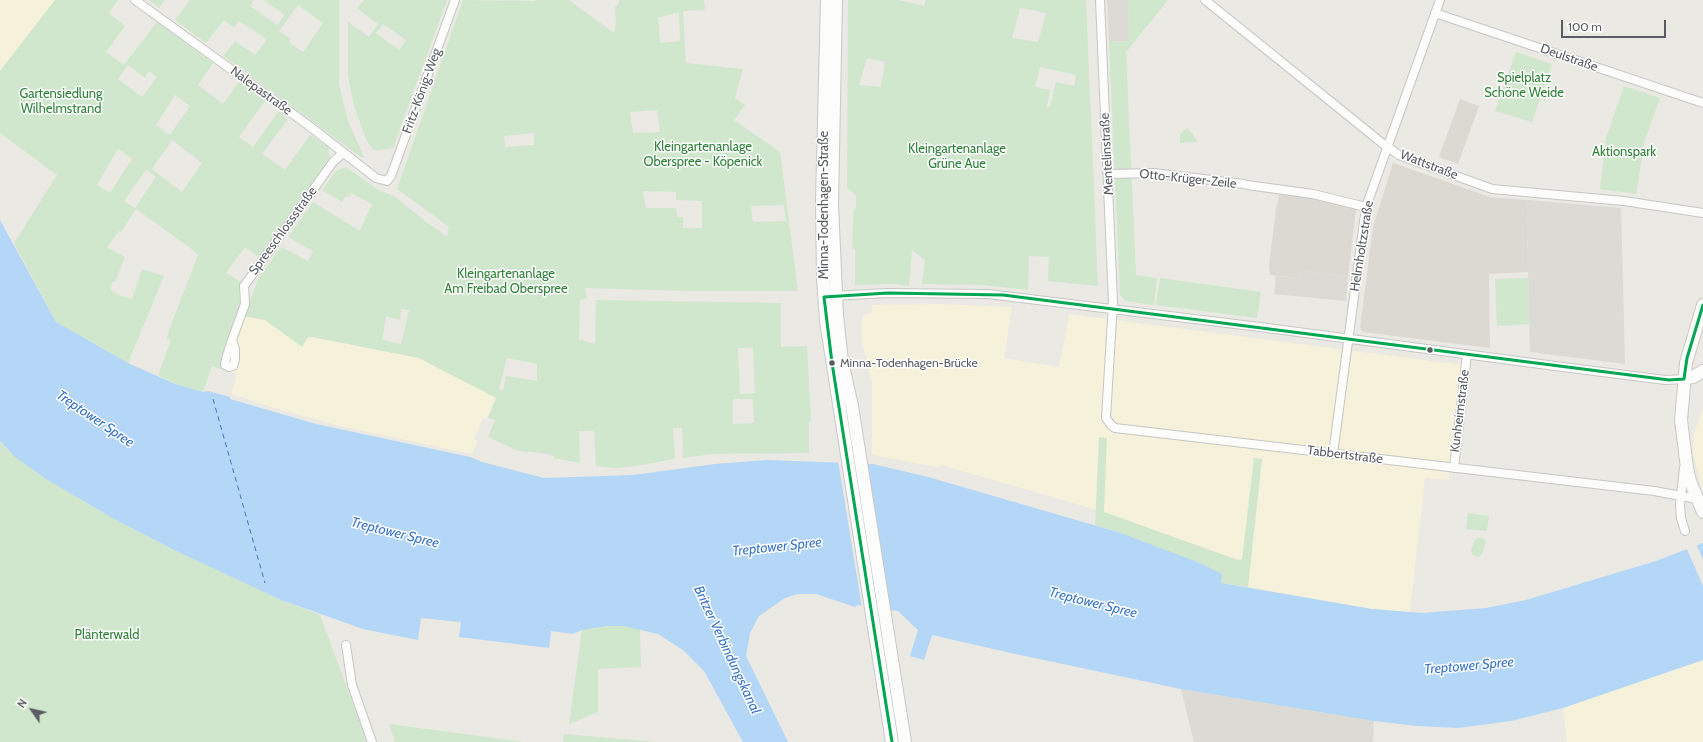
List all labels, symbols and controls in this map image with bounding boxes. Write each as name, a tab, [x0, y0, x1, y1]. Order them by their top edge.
scale bar	[1563, 12, 1668, 38]
text: 100 m	[1568, 19, 1602, 34]
street label: Deulstraße	[1538, 41, 1600, 75]
street label: Fritz-König-Weg	[399, 46, 445, 136]
street label: Nalepastraße	[227, 63, 295, 119]
park label: Spielplatz Schöne Weide	[1484, 70, 1564, 101]
park label: Gartensiedlung Wilhelmstrand	[20, 86, 102, 117]
street label: Mentelinstraße	[1097, 112, 1117, 196]
street label: Minna-Todenhagen-Straße	[816, 131, 832, 279]
park label: Kleingartenanlage Oberspree - Köpenick	[644, 139, 762, 170]
park label: Kleingartenanlage Grüne Aue	[908, 141, 1006, 172]
park label: Aktionspark	[1592, 144, 1656, 160]
street label: Wattstraße	[1398, 147, 1460, 183]
street label: Otto-Krüger-Zeile	[1139, 166, 1237, 192]
street label: Spreeschlossstraße	[246, 184, 320, 278]
street label: Helmholtzstraße	[1347, 199, 1377, 293]
park label: Kleingartenanlage Am Freibad Oberspree	[444, 266, 568, 297]
unlabelled marker	[1425, 345, 1435, 355]
place label: Minna-Todenhagen-Brücke	[840, 356, 978, 370]
marker: Minna-Todenhagen-Brücke	[827, 358, 837, 368]
street label: Kunheimstraße	[1447, 369, 1473, 453]
water label: Treptower Spree	[53, 387, 137, 451]
street label: Tabbertstraße	[1306, 443, 1384, 467]
water label: Treptower Spree	[349, 514, 441, 552]
water label: Treptower Spree	[731, 534, 823, 560]
water label: Britzer Verbindungskanal	[690, 583, 764, 717]
water label: Treptower Spree	[1047, 584, 1139, 622]
park label: Plänterwald	[75, 627, 139, 643]
water label: Treptower Spree	[1423, 654, 1515, 678]
north arrow	[12, 690, 52, 730]
text: N	[14, 696, 30, 710]

